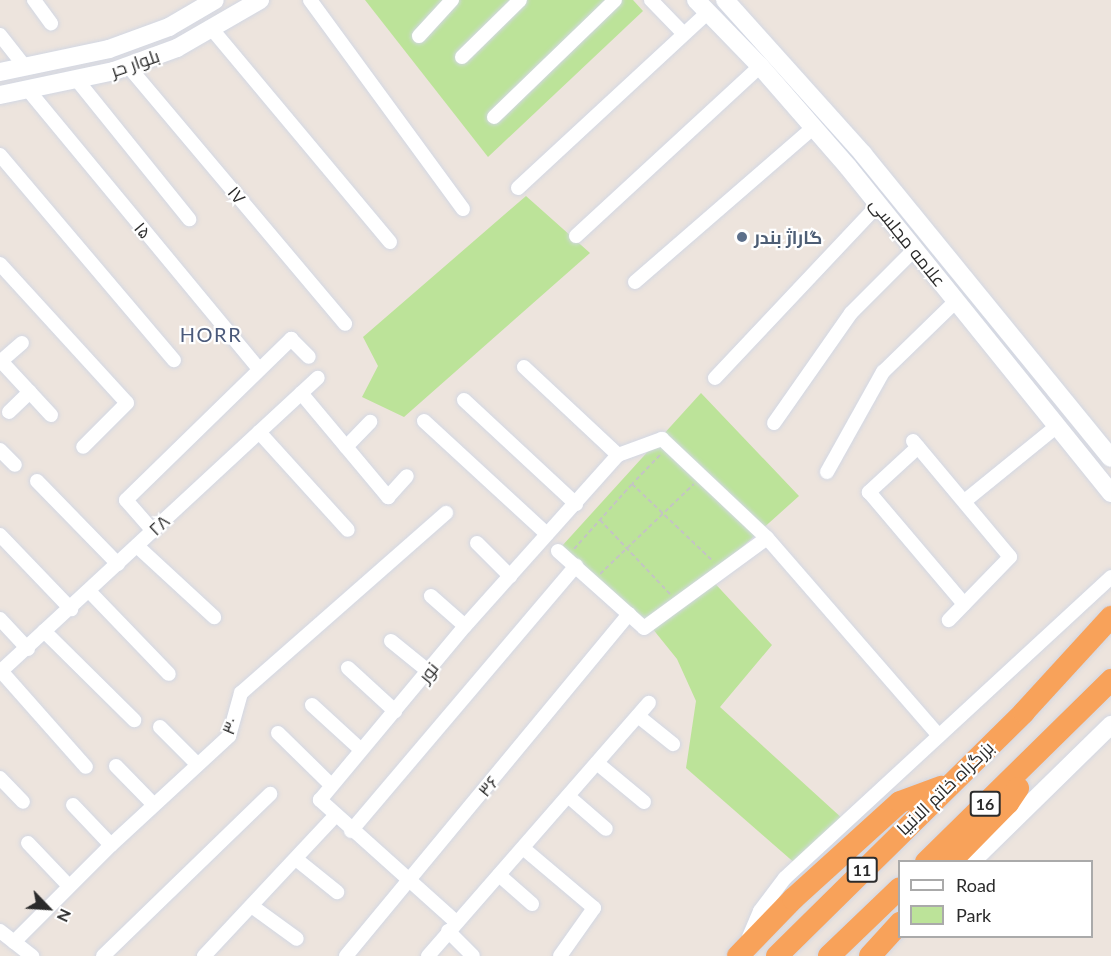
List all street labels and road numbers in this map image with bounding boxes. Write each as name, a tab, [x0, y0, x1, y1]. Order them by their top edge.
street label: بلوار حر	[108, 45, 162, 81]
street label: ۱۷	[223, 182, 251, 208]
street label: علامه مجلسی	[865, 193, 951, 291]
street label: ۱۵	[130, 217, 156, 243]
street label: ۲۸	[144, 510, 174, 540]
street label: نور	[413, 657, 443, 687]
street label: ۳۰	[217, 714, 243, 738]
street label: بزرگراه خاتم الانبیا	[892, 736, 998, 840]
street label: ۳۶	[473, 771, 503, 801]
road number: 16	[968, 791, 1002, 817]
road number: 11	[846, 857, 878, 883]

